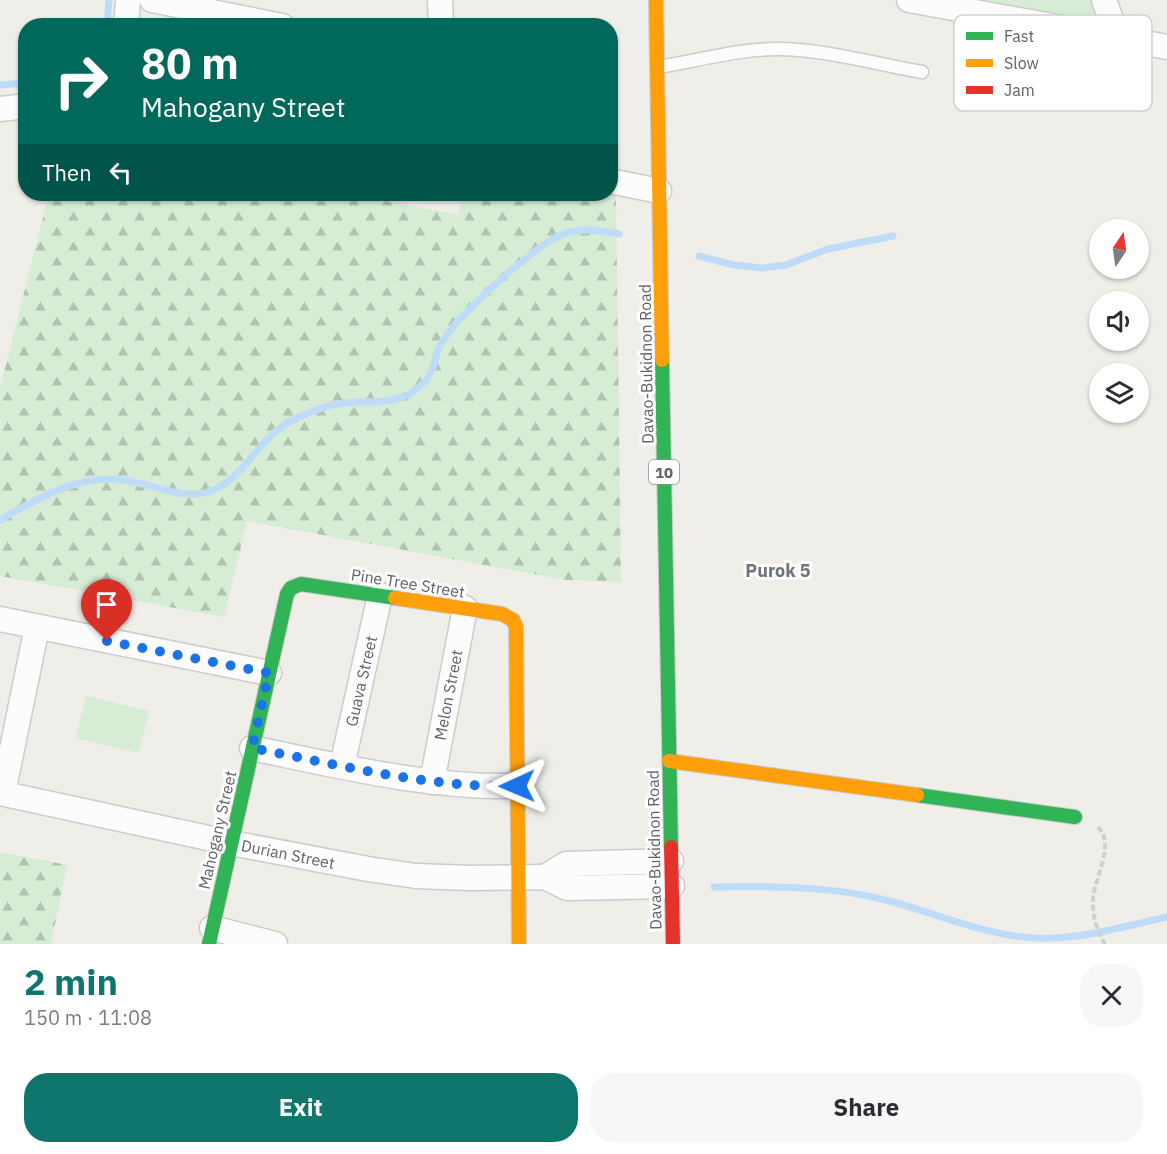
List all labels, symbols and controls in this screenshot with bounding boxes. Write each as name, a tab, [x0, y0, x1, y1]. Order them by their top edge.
legend	[954, 15, 1152, 111]
text: Fast	[1004, 26, 1034, 46]
text: 80 m	[141, 36, 239, 91]
icon: right	[42, 42, 120, 120]
text: Slow	[1004, 53, 1039, 73]
text: Jam	[1004, 80, 1035, 100]
text: Mahogany Street	[141, 89, 345, 124]
icon: left	[104, 156, 137, 189]
text: Then	[42, 158, 92, 187]
north arrow	[1089, 219, 1149, 279]
map controls	[1089, 219, 1149, 423]
street label: Davao-Bukidnon Road	[635, 284, 657, 444]
button: sound	[1089, 291, 1149, 351]
button: layers	[1089, 363, 1149, 423]
road number: 10	[649, 460, 679, 484]
district label: Purok 5	[745, 559, 811, 582]
street label: Pine Tree Street	[350, 564, 466, 602]
pin	[81, 579, 132, 641]
icon: arrive	[90, 588, 123, 621]
street label: Guava Street	[341, 634, 381, 728]
street label: Melon Street	[429, 648, 467, 742]
position arrow	[485, 754, 549, 818]
street label: Mahogany Street	[194, 769, 240, 891]
street label: Davao-Bukidnon Road	[643, 770, 665, 930]
street label: Durian Street	[239, 835, 337, 873]
text: 2 min	[24, 958, 118, 1005]
button: close	[1080, 964, 1143, 1027]
text: 150 m · 11:08	[24, 1004, 152, 1031]
button: Exit	[24, 1073, 578, 1142]
button: Share	[590, 1073, 1143, 1142]

